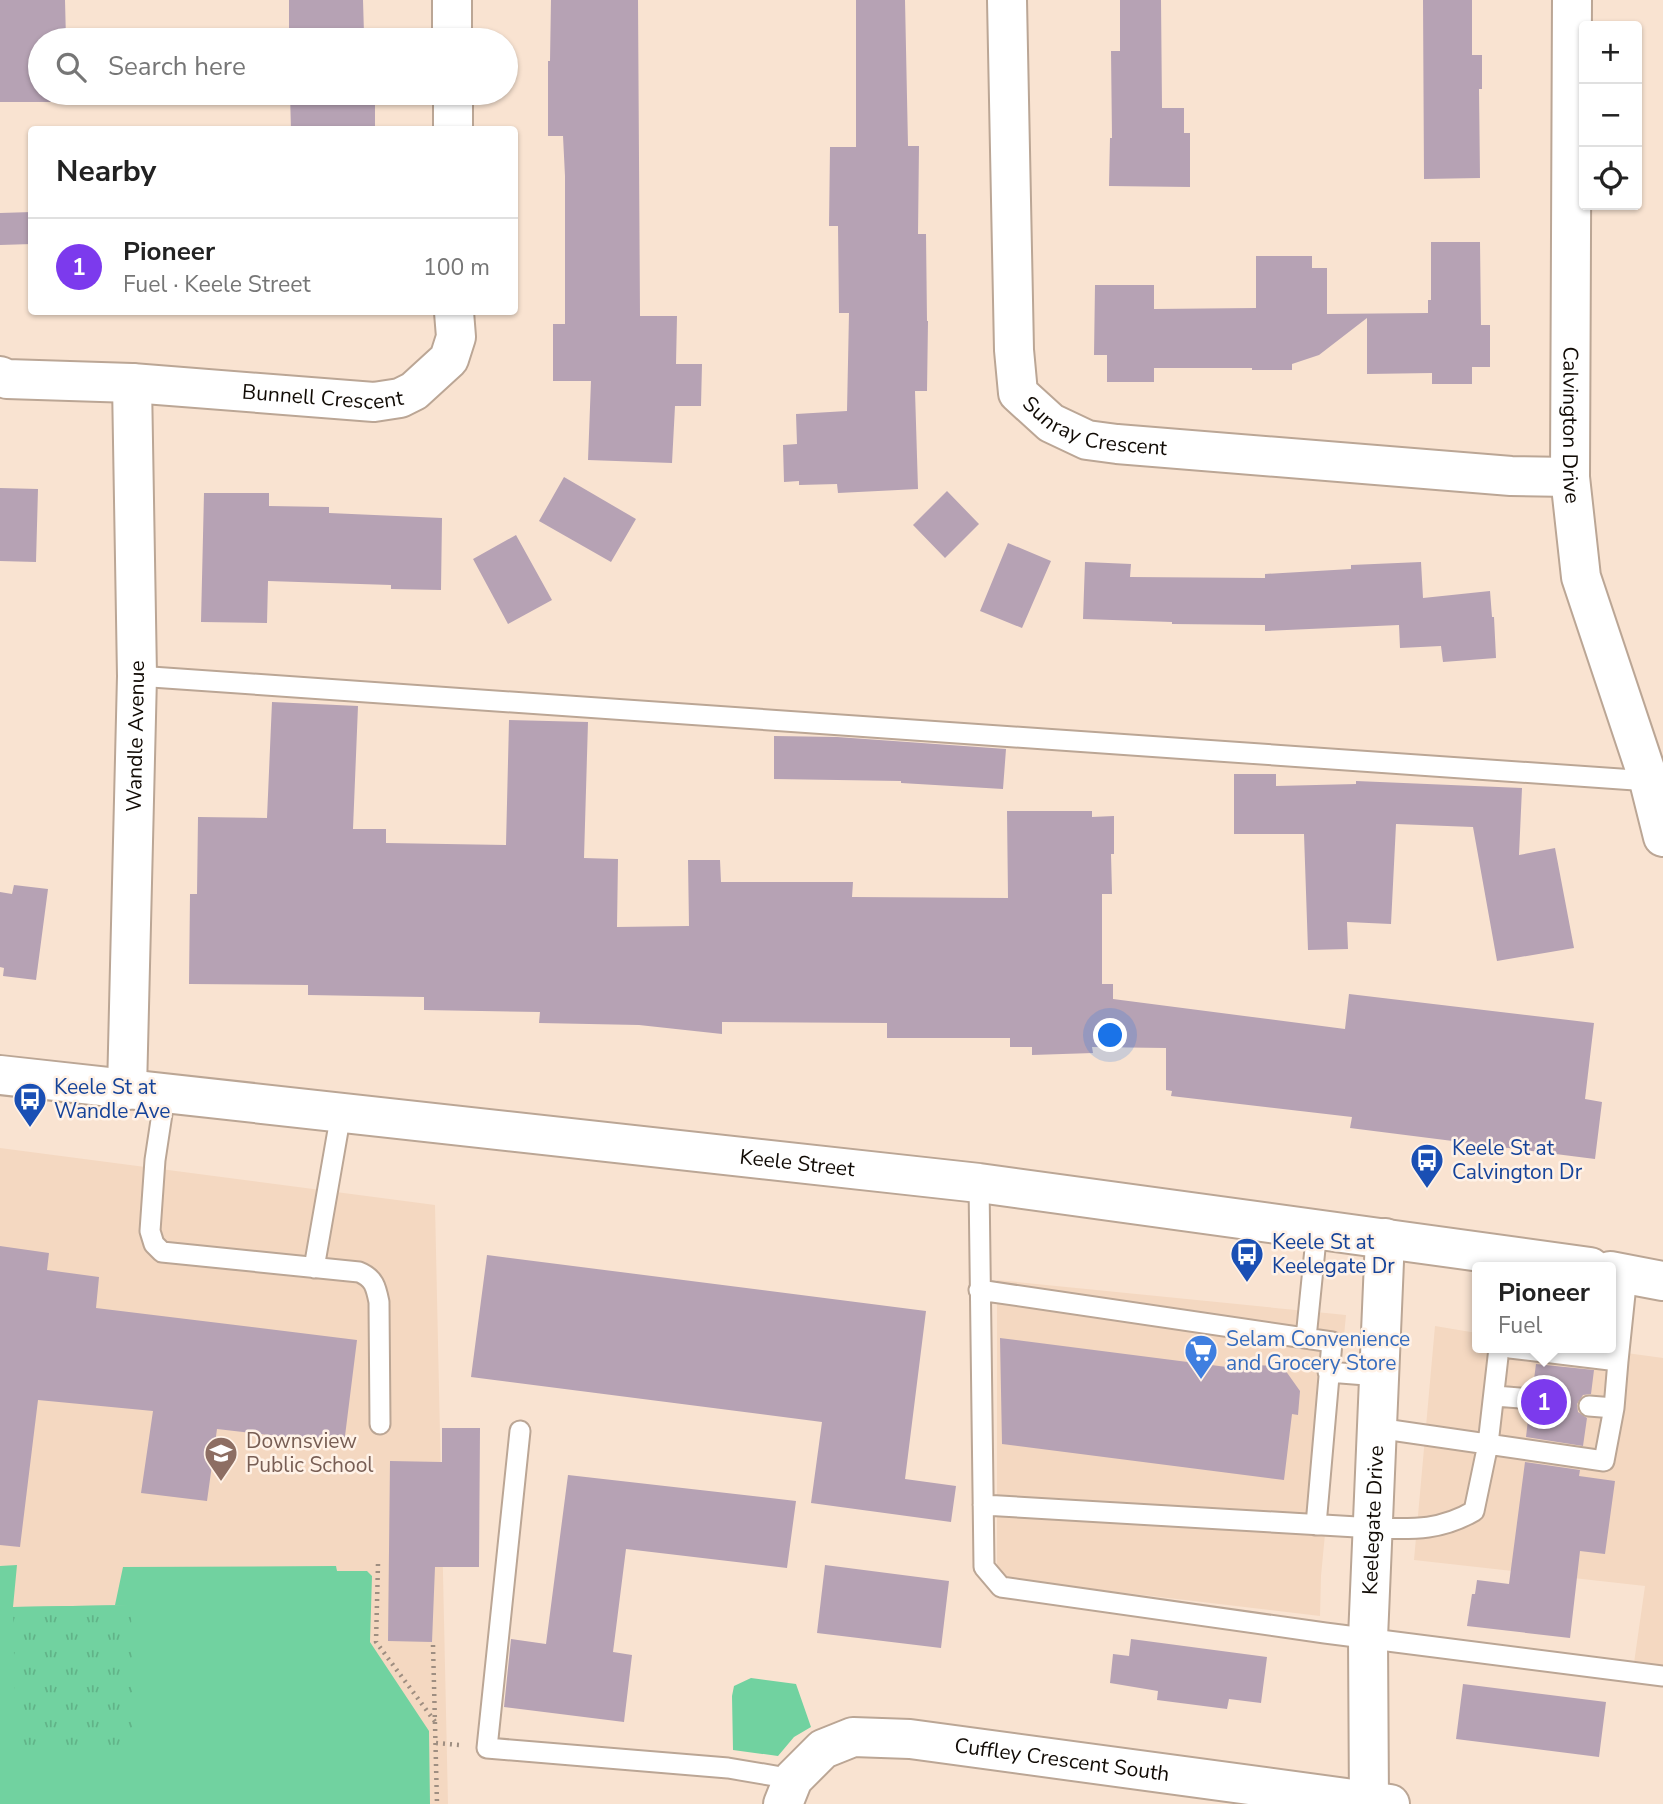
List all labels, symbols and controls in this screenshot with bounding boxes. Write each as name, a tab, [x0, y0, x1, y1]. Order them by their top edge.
map controls	[1579, 21, 1642, 210]
button: +	[1579, 21, 1642, 84]
search box	[28, 28, 518, 105]
icon: search	[52, 48, 90, 86]
text: Search here	[108, 49, 246, 84]
button: −	[1579, 84, 1642, 147]
button: locate	[1579, 147, 1642, 210]
text: Nearby	[56, 151, 156, 192]
text: Pioneer	[123, 234, 215, 269]
text: 1	[72, 252, 86, 283]
text: 100 m	[423, 252, 490, 283]
text: Fuel · Keele Street	[123, 269, 311, 300]
street label: Calvington Drive	[1556, 346, 1587, 505]
street label: Bunnell Crescent	[241, 378, 406, 416]
street label: Sunray Crescent	[1016, 390, 1169, 462]
street label: Wandle Avenue	[120, 660, 151, 812]
your location	[1093, 1018, 1127, 1052]
place label: Keele St at Wandle Ave	[54, 1073, 170, 1125]
bus stop icon: Keele St at Wandle Ave	[11, 1080, 49, 1129]
place label: Keele St at Calvington Dr	[1452, 1134, 1583, 1186]
bus stop icon: Keele St at Calvington Dr	[1408, 1141, 1446, 1190]
street label: Keele Street	[738, 1143, 857, 1183]
place label: Keele St at Keelegate Dr	[1272, 1228, 1395, 1280]
bus stop icon: Keele St at Keelegate Dr	[1228, 1235, 1266, 1284]
popup	[1472, 1262, 1616, 1353]
text: Pioneer	[1498, 1275, 1590, 1310]
text: Fuel	[1498, 1310, 1542, 1341]
place label: Selam Convenience and Grocery Store	[1226, 1325, 1410, 1377]
supermarket icon: Selam Convenience and Grocery Store	[1182, 1332, 1220, 1381]
pin: 1	[1521, 1376, 1567, 1428]
place label: Downsview Public School	[246, 1427, 374, 1479]
school or university icon: Downsview Public School	[202, 1434, 240, 1483]
street label: Keelegate Drive	[1356, 1445, 1390, 1596]
street label: Cuffley Crescent South	[953, 1731, 1171, 1788]

